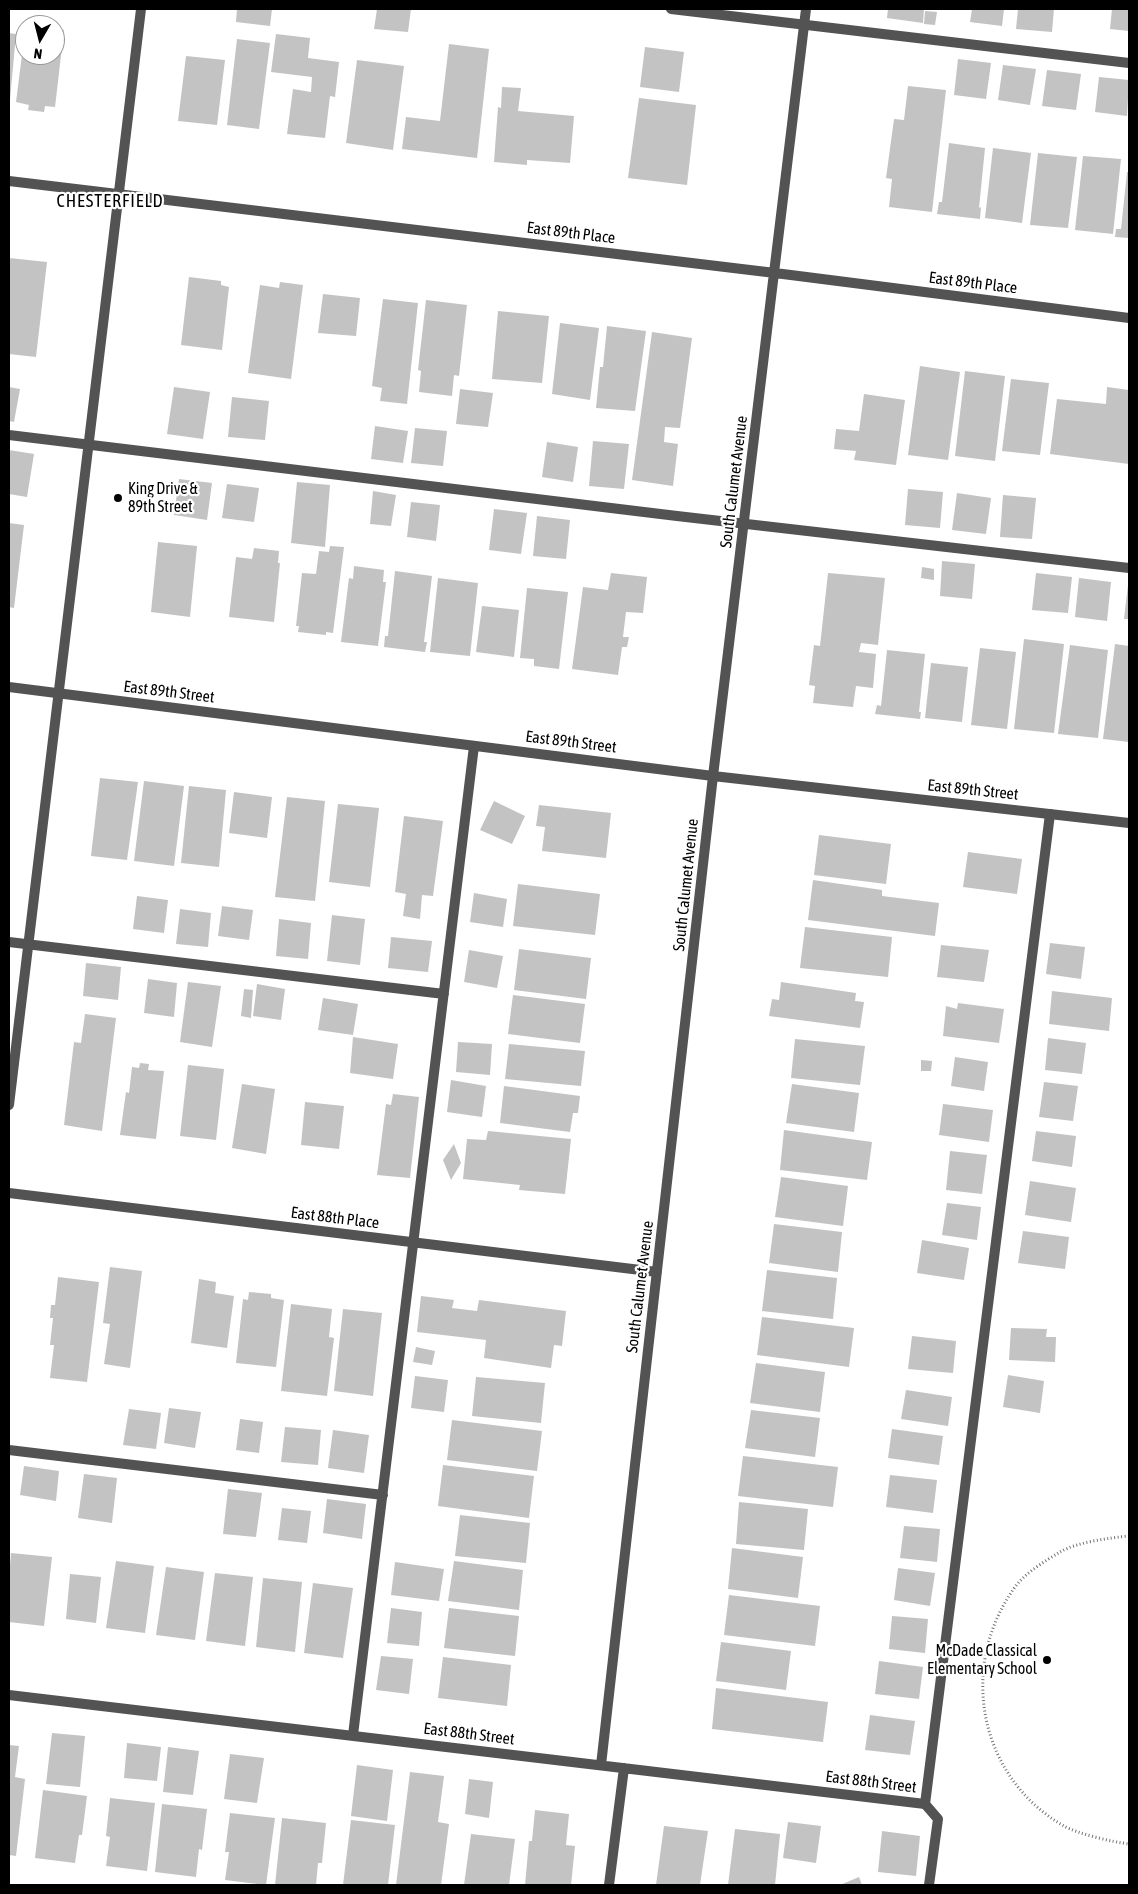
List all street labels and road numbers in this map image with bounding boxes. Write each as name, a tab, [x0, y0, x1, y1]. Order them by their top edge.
street label: East 89th Place	[526, 218, 616, 248]
street label: East 89th Place	[928, 268, 1018, 298]
street label: South Calumet Avenue	[716, 415, 752, 549]
street label: East 89th Street	[122, 677, 216, 707]
street label: East 89th Street	[524, 727, 618, 757]
street label: East 89th Street	[927, 776, 1019, 804]
street label: South Calumet Avenue	[670, 818, 702, 952]
street label: East 88th Place	[290, 1203, 380, 1233]
street label: South Calumet Avenue	[622, 1220, 658, 1354]
street label: East 88th Street	[422, 1719, 516, 1749]
street label: East 88th Street	[824, 1767, 918, 1797]

